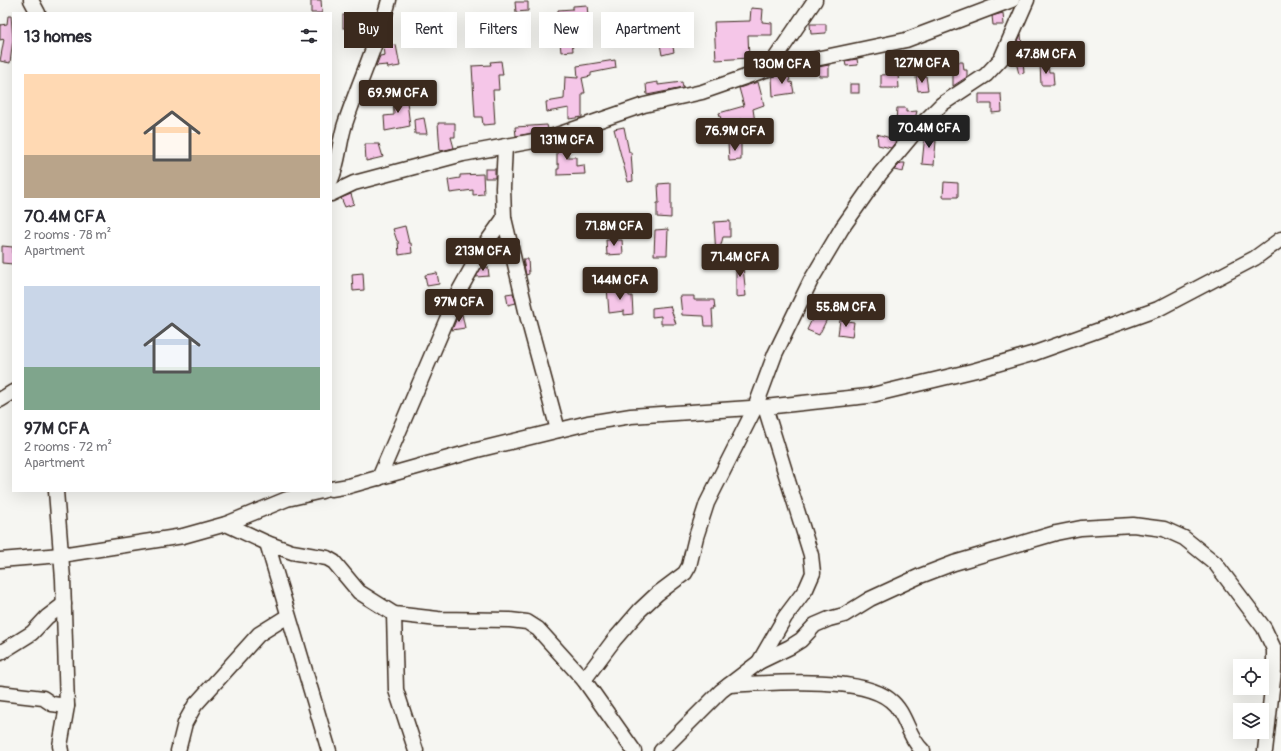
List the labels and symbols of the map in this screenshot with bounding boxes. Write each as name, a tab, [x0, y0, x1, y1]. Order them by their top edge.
pin: 47.8M CFA	[1000, 41, 1092, 75]
pin: 127M CFA	[881, 50, 963, 84]
pin: 130M CFA	[741, 51, 823, 85]
pin: 69.9M CFA	[352, 80, 444, 114]
pin: 70.4M CFA	[883, 115, 975, 149]
pin: 76.9M CFA	[689, 118, 781, 152]
pin: 131M CFA	[526, 127, 608, 161]
pin: 71.8M CFA	[568, 213, 660, 247]
pin: 213M CFA	[442, 238, 524, 272]
pin: 71.4M CFA	[694, 244, 786, 278]
pin: 144M CFA	[579, 267, 661, 301]
pin: 97M CFA	[422, 289, 496, 323]
pin: 55.8M CFA	[800, 294, 892, 328]

